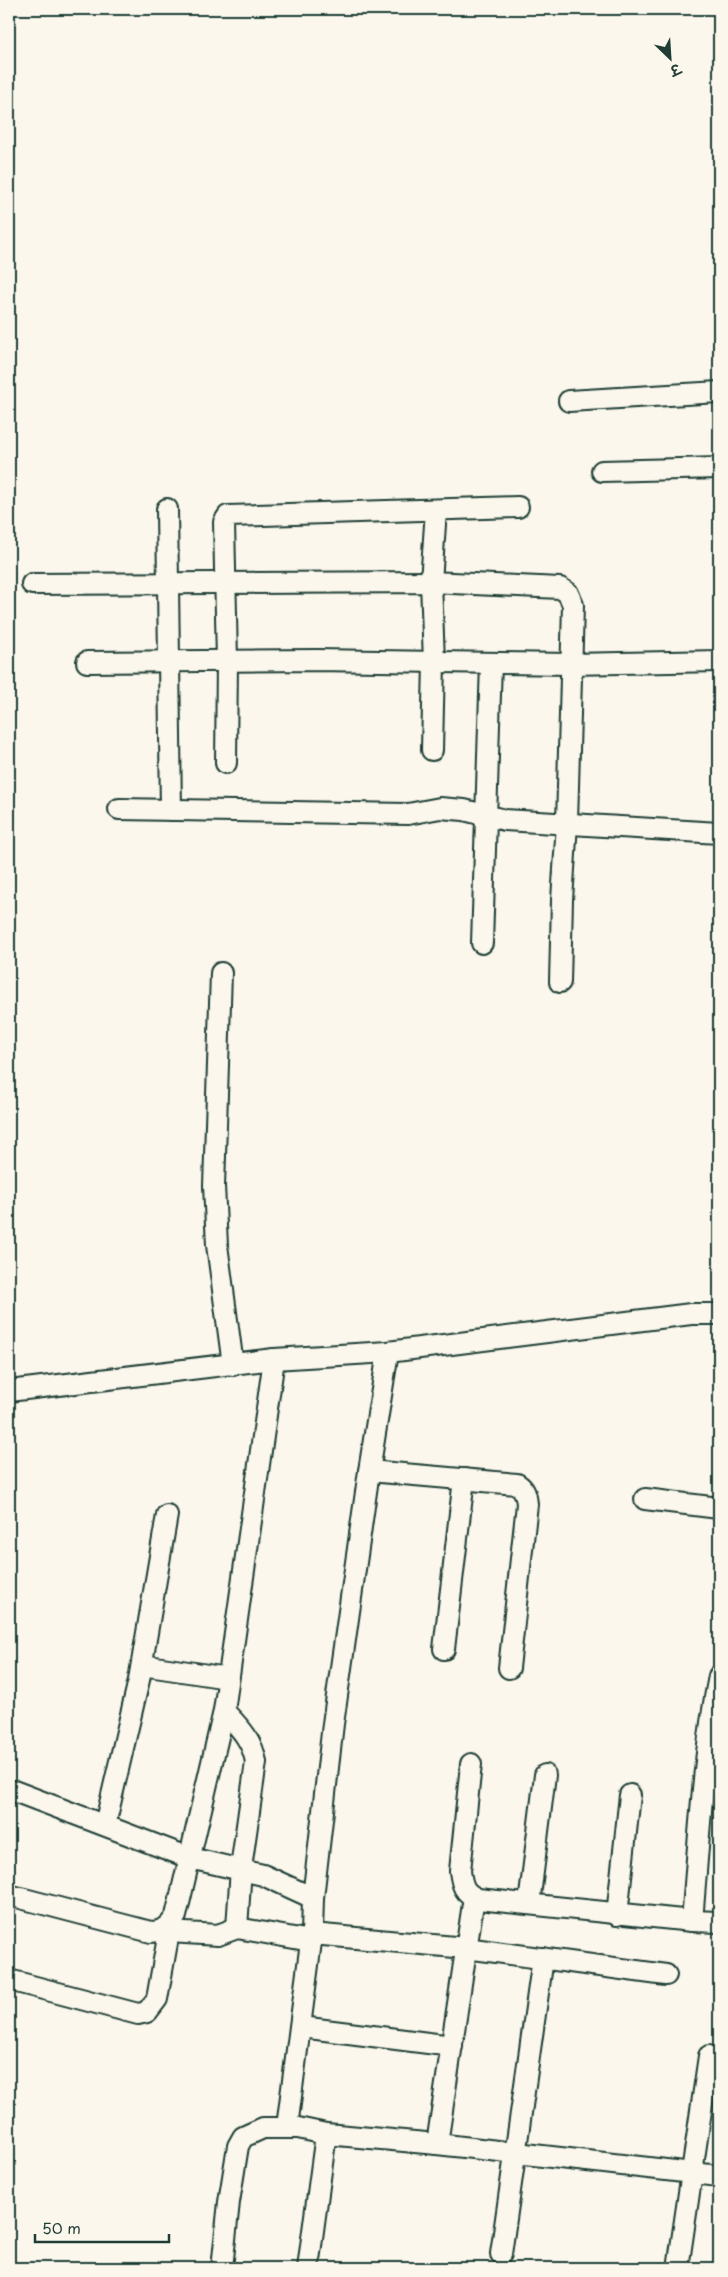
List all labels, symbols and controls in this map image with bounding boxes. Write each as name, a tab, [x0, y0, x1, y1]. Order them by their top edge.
north arrow	[646, 32, 696, 82]
text: उ	[666, 58, 686, 82]
scale bar	[35, 2212, 169, 2244]
text: 50 m	[42, 2216, 81, 2239]

